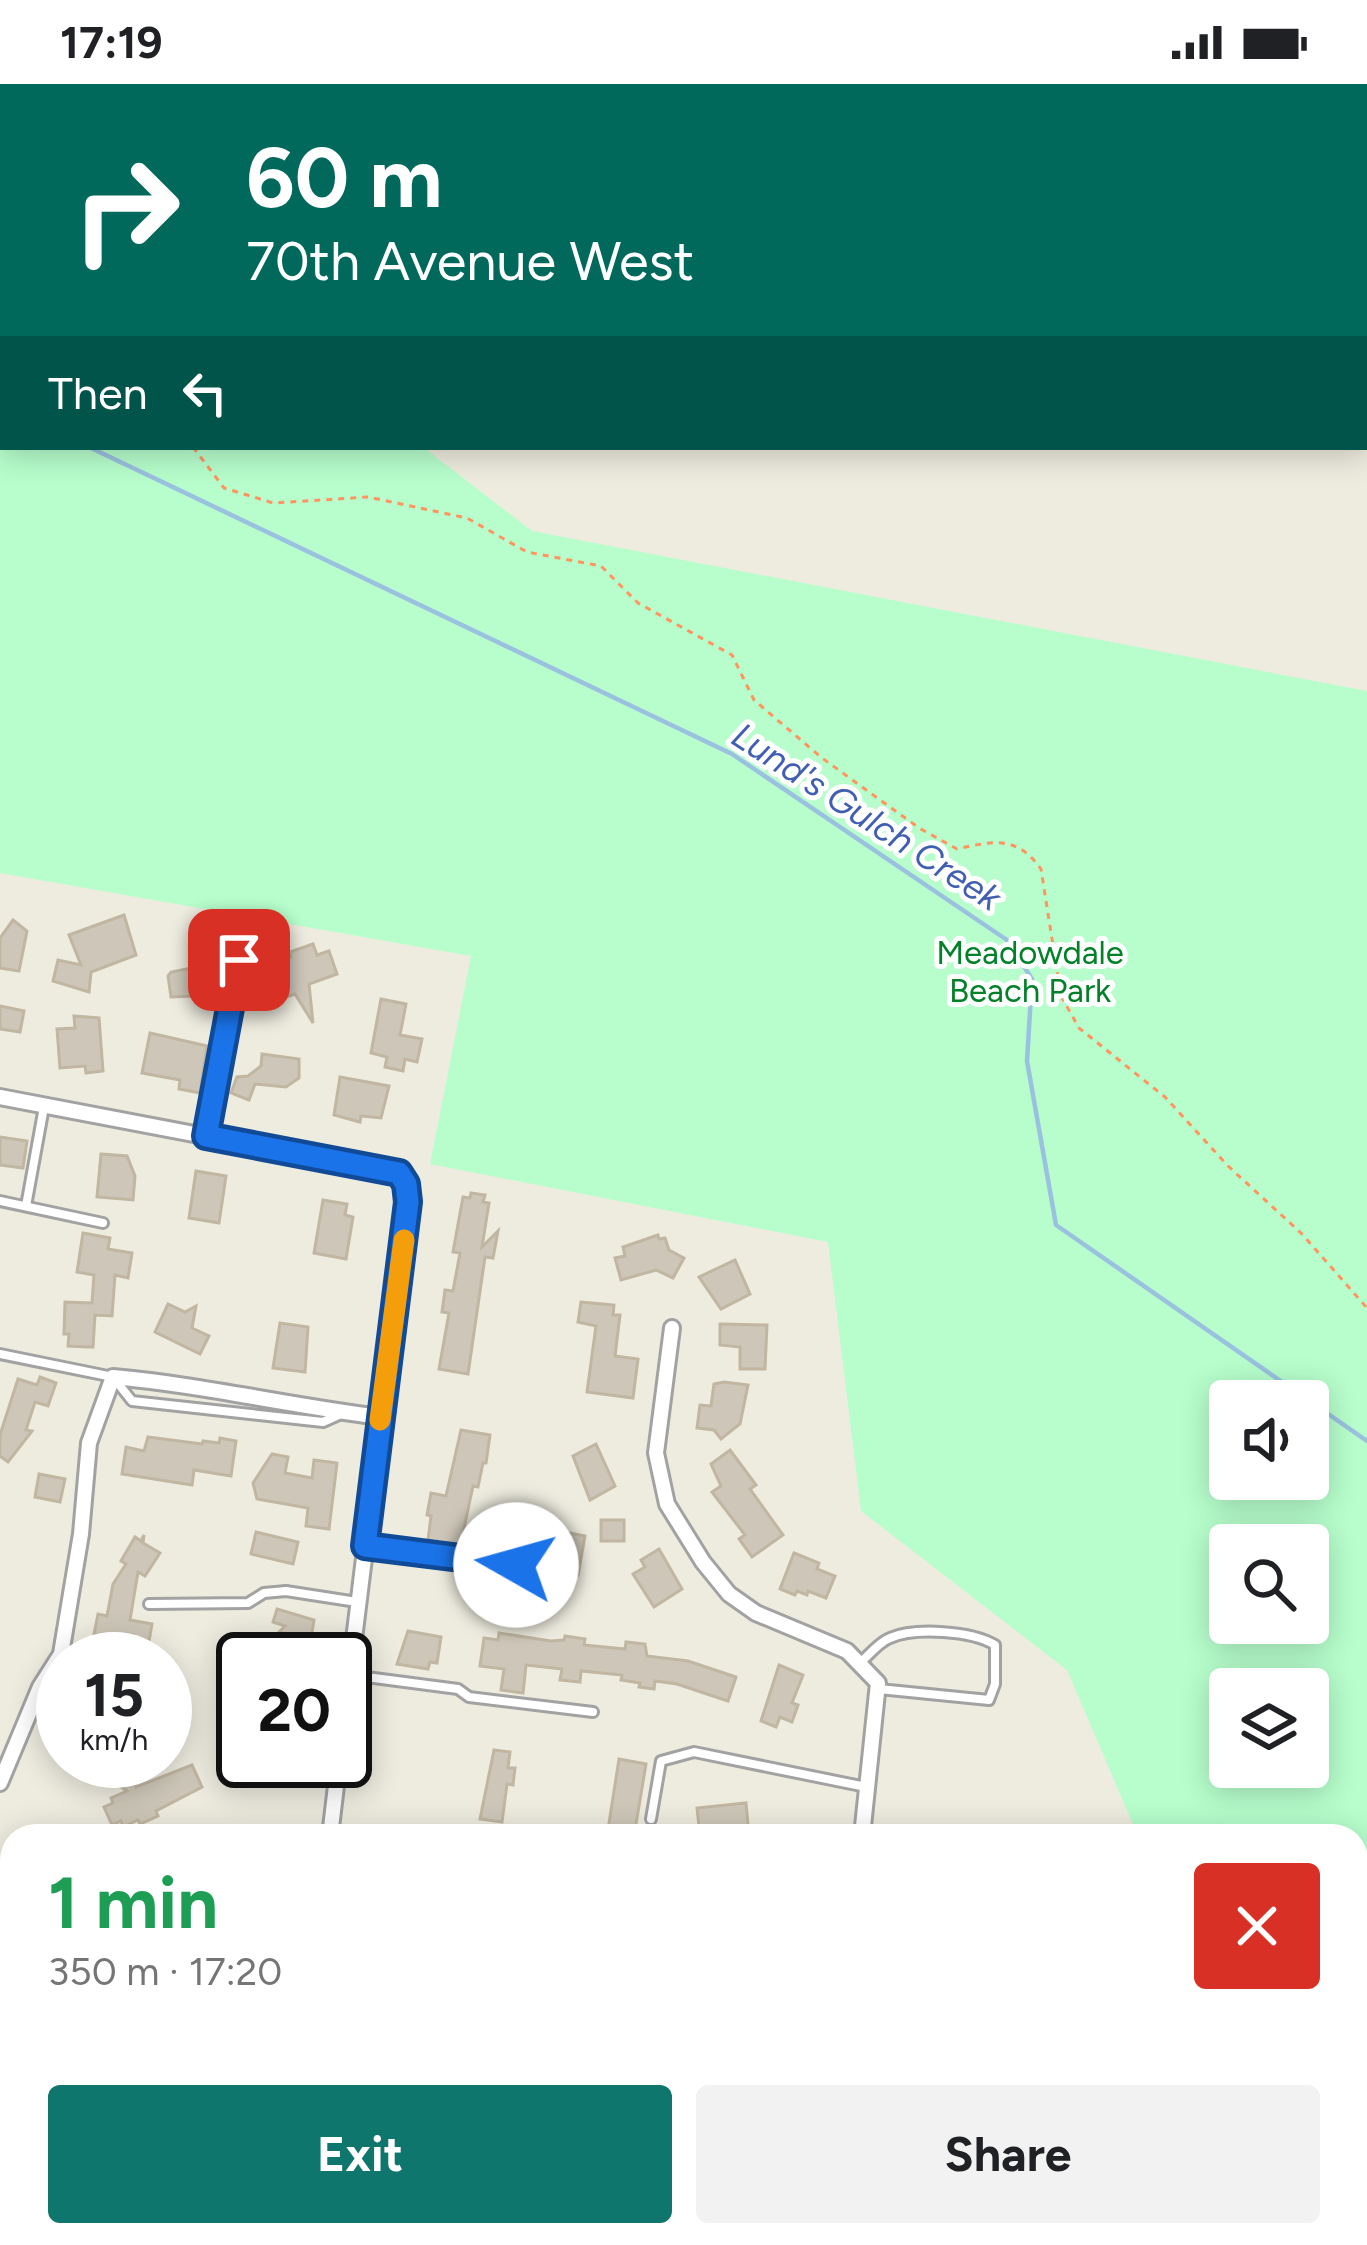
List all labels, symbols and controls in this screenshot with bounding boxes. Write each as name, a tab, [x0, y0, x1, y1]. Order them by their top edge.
text: 17:19	[60, 15, 163, 69]
text: 60 m	[246, 127, 442, 228]
icon: right	[48, 132, 204, 288]
text: 70th Avenue West	[246, 229, 694, 294]
icon: left	[172, 360, 238, 426]
text: Then	[48, 366, 148, 420]
water label: Lund's Gulch Creek	[724, 713, 1011, 920]
pin	[188, 909, 290, 1011]
icon: arrive	[206, 927, 272, 993]
park label: Meadowdale Beach Park	[936, 933, 1124, 1010]
map controls	[1209, 1380, 1329, 1788]
button: sound	[1209, 1380, 1329, 1500]
position arrow	[453, 1502, 579, 1628]
button: search	[1209, 1524, 1329, 1644]
speed limit sign: 20	[216, 1632, 372, 1788]
text: 15	[84, 1659, 144, 1731]
button: layers	[1209, 1668, 1329, 1788]
text: km/h	[80, 1721, 148, 1758]
text: 1 min	[48, 1860, 218, 1946]
button: close	[1194, 1863, 1320, 1989]
text: 350 m · 17:20	[48, 1948, 282, 1995]
button: Exit	[48, 2085, 672, 2223]
button: Share	[696, 2085, 1320, 2223]

